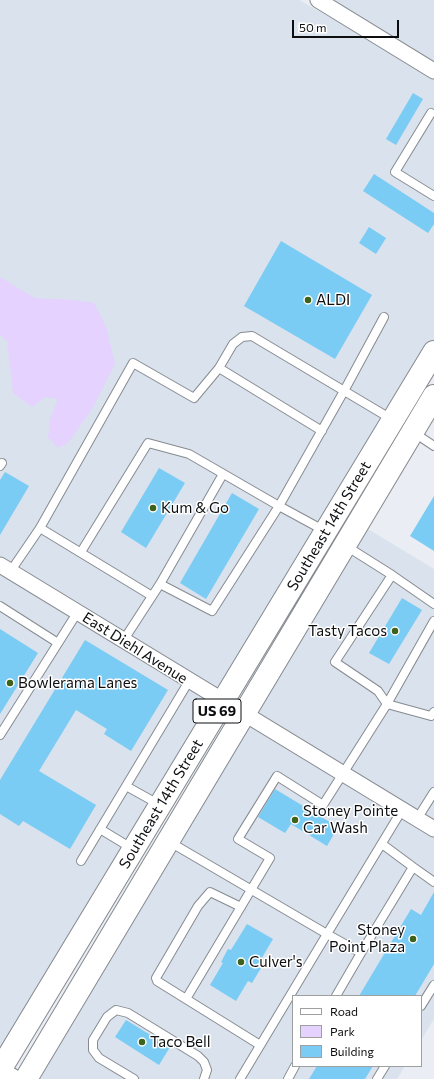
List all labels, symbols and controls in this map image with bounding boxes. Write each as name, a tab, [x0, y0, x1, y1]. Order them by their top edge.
scale bar	[294, 12, 401, 38]
text: 50 m	[299, 20, 327, 34]
place label: ALDI	[316, 291, 350, 309]
marker: ALDI	[303, 295, 313, 305]
street label: Southeast 14th Street	[283, 458, 375, 594]
place label: Kum & Go	[161, 499, 229, 517]
marker: Kum & Go	[148, 503, 158, 513]
street label: East Diehl Avenue	[79, 608, 191, 688]
place label: Tasty Tacos	[308, 622, 387, 640]
marker: Tasty Tacos	[390, 626, 400, 636]
place label: Bowlerama Lanes	[18, 674, 137, 692]
marker: Bowlerama Lanes	[5, 678, 15, 688]
road number: US 69	[193, 699, 241, 723]
street label: Southeast 14th Street	[115, 736, 207, 872]
place label: Stoney Pointe Car Wash	[303, 802, 398, 837]
marker: Stoney Pointe Car Wash	[290, 815, 300, 825]
place label: Stoney Point Plaza	[329, 921, 405, 956]
marker: Stoney Point Plaza	[408, 934, 418, 944]
place label: Culver's	[249, 953, 303, 971]
marker: Culver's	[236, 957, 246, 967]
legend	[292, 995, 422, 1067]
text: Road	[330, 1004, 358, 1018]
text: Park	[330, 1024, 355, 1038]
place label: Taco Bell	[150, 1033, 211, 1051]
marker: Taco Bell	[137, 1037, 147, 1047]
text: Building	[330, 1044, 374, 1058]

